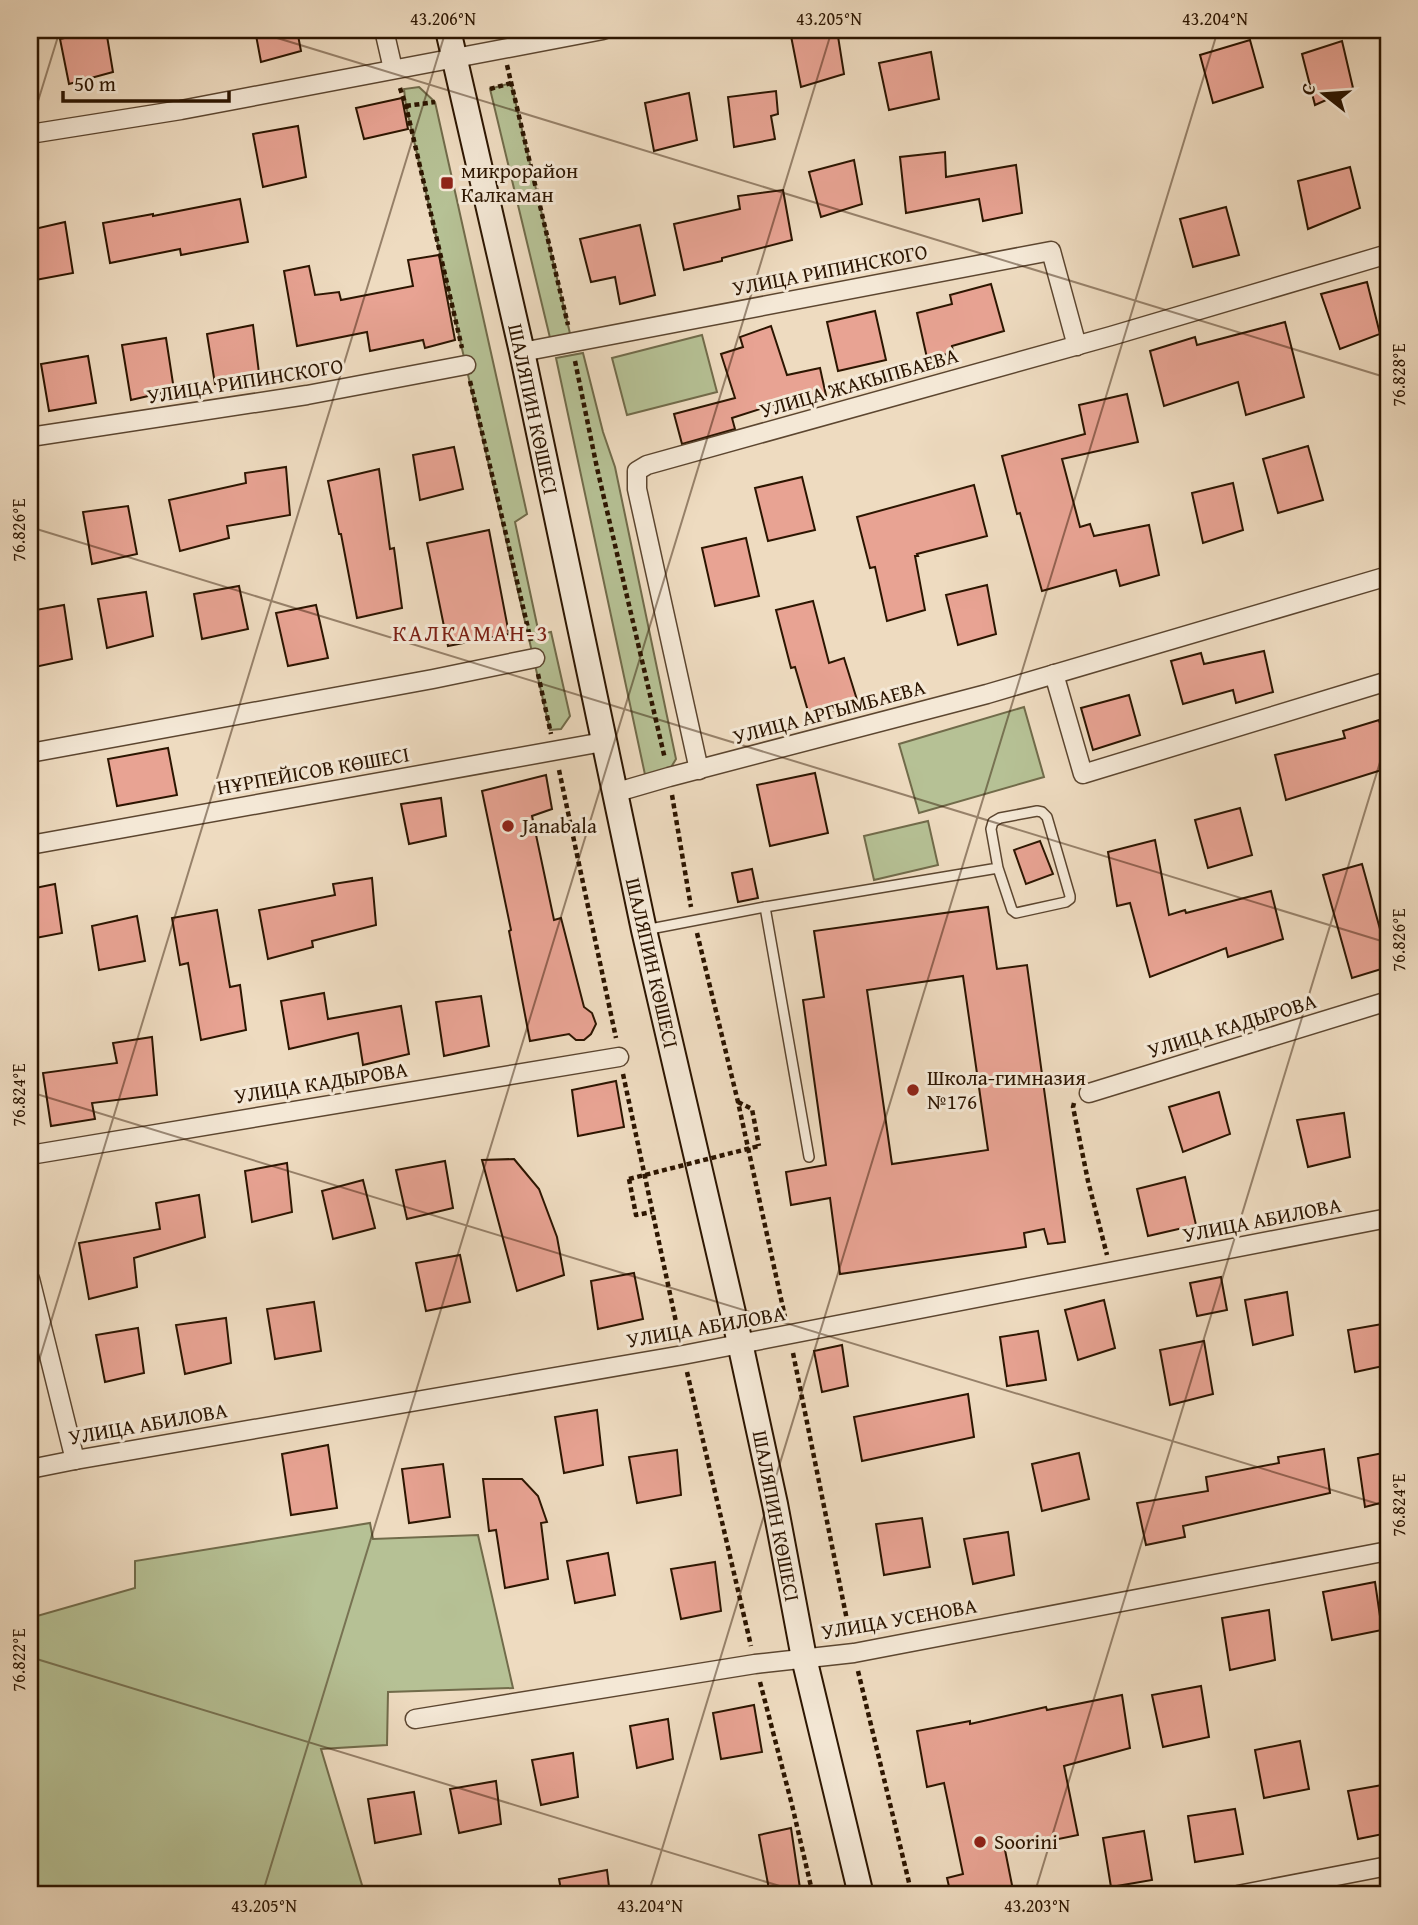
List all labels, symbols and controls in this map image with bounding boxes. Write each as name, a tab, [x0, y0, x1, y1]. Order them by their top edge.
text: 43.206°N	[410, 5, 476, 32]
text: 43.205°N	[796, 5, 862, 32]
text: 43.204°N	[1182, 5, 1248, 32]
scale bar	[63, 60, 229, 104]
north arrow	[1288, 60, 1358, 130]
text: 50 m	[74, 68, 116, 99]
text: С	[1293, 80, 1323, 98]
place label: микрорайон Калкаман	[461, 155, 578, 210]
marker: микрорайон Калкаман	[439, 175, 455, 191]
street label: УЛИЦА РИПИНСКОГО	[730, 235, 930, 304]
street label: ШАЛЯПИН КӨШЕСІ	[500, 321, 567, 497]
street label: УЛИЦА ЖАКЫПБАЕВА	[756, 339, 962, 426]
text: 76.828°E	[1385, 343, 1412, 407]
street label: УЛИЦА РИПИНСКОГО	[145, 350, 345, 411]
text: 76.826°E	[5, 498, 32, 562]
district label: КАЛКАМАН-3	[392, 616, 550, 649]
street label: УЛИЦА АРГЫМБАЕВА	[729, 671, 929, 752]
street label: НҰРПЕЙІСОВ КӨШЕСІ	[214, 738, 412, 803]
place label: Janabala	[519, 810, 597, 841]
marker: Janabala	[500, 818, 516, 834]
street label: ШАЛЯПИН КӨШЕСІ	[618, 875, 687, 1051]
text: 76.826°E	[1385, 908, 1412, 972]
street label: УЛИЦА КАДЫРОВА	[1144, 985, 1320, 1066]
street label: УЛИЦА КАДЫРОВА	[232, 1053, 410, 1112]
place label: Школа-гимназия №176	[927, 1062, 1086, 1117]
text: 76.824°E	[5, 1063, 32, 1127]
marker: Школа-гимназия №176	[905, 1082, 921, 1098]
street label: УЛИЦА АБИЛОВА	[1180, 1189, 1344, 1250]
street label: УЛИЦА АБИЛОВА	[624, 1297, 788, 1356]
street label: УЛИЦА АБИЛОВА	[66, 1394, 230, 1453]
street label: ШАЛЯПИН КӨШЕСІ	[745, 1428, 808, 1604]
text: 76.824°E	[1385, 1473, 1412, 1537]
street label: УЛИЦА УСЕНОВА	[819, 1590, 979, 1647]
text: 76.822°E	[5, 1628, 32, 1692]
place label: Soorini	[994, 1826, 1058, 1857]
marker: Soorini	[972, 1834, 988, 1850]
text: 43.205°N	[231, 1892, 297, 1919]
text: 43.204°N	[617, 1892, 683, 1919]
text: 43.203°N	[1004, 1892, 1070, 1919]

